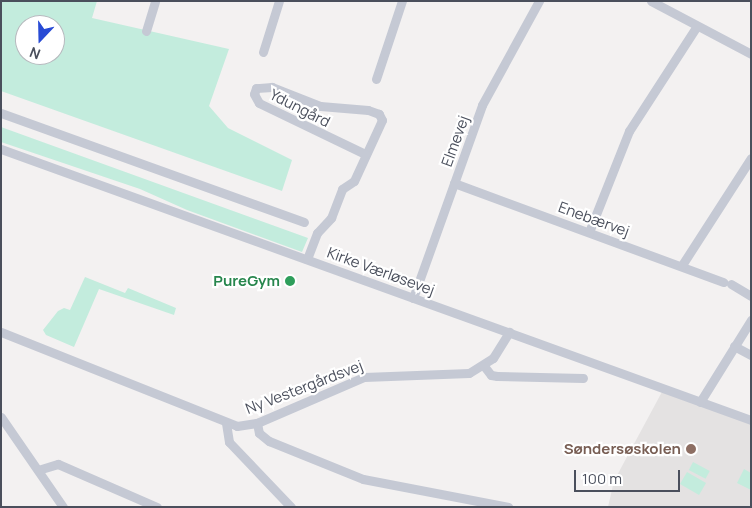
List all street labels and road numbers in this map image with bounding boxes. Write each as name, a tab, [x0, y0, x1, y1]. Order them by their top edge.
street label: Ydungård	[267, 85, 333, 131]
street label: Elmevej	[437, 113, 473, 169]
street label: Enebærvej	[556, 198, 632, 240]
street label: Kirke Værløsevej	[325, 243, 437, 299]
street label: Ny Vestergårdsvej	[243, 356, 365, 418]

